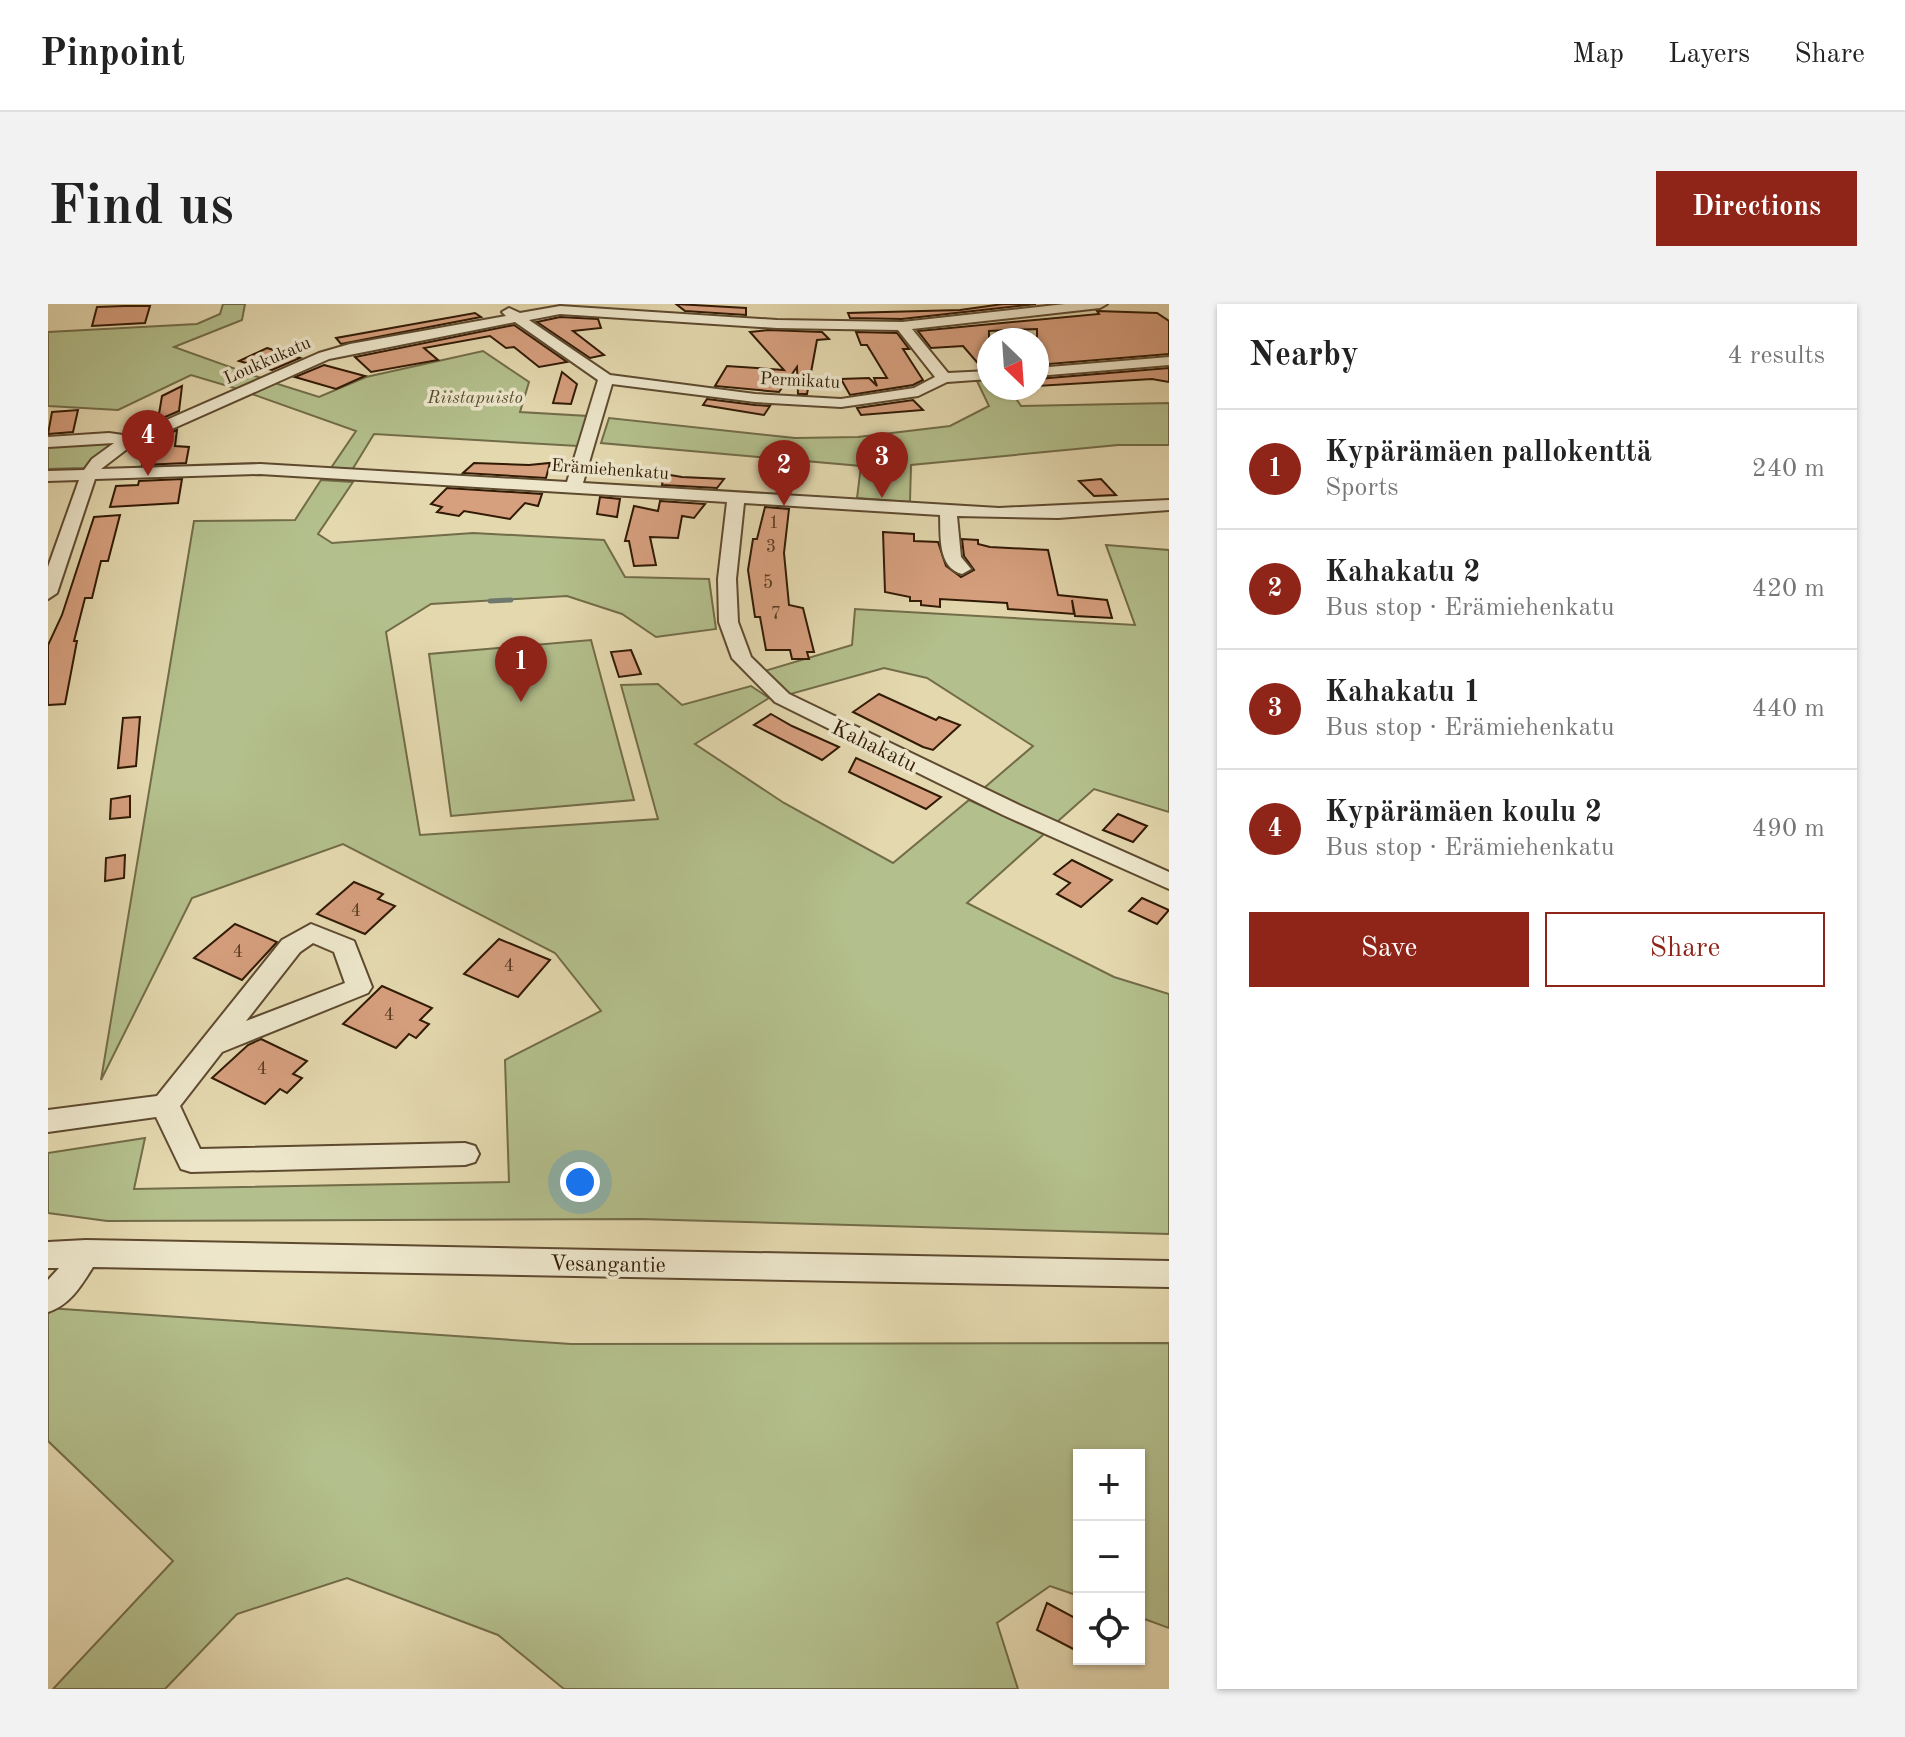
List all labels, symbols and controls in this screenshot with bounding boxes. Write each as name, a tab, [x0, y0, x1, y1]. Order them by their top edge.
text: Pinpoint	[40, 36, 185, 74]
text: Map	[1572, 41, 1624, 69]
text: Layers	[1668, 41, 1750, 69]
text: Share	[1794, 41, 1865, 69]
button: Directions	[1656, 171, 1857, 246]
text: Find us	[48, 180, 234, 236]
north arrow	[977, 328, 1049, 400]
street label: Loukkukatu	[221, 334, 314, 388]
text: Nearby	[1249, 339, 1359, 373]
text: 4 results	[1727, 343, 1825, 369]
street label: Permikatu	[759, 370, 841, 392]
park label: Riistapuisto	[426, 389, 523, 407]
pin: 4	[122, 410, 174, 476]
pin: 3	[856, 432, 908, 498]
text: Kypärämäen pallokenttä	[1325, 438, 1652, 468]
pin: 2	[758, 440, 810, 506]
text: 1	[1267, 456, 1283, 482]
text: 240 m	[1752, 456, 1825, 482]
street label: Erämiehenkatu	[550, 457, 670, 483]
text: Sports	[1325, 475, 1399, 501]
house number: 1	[769, 514, 779, 532]
house number: 3	[766, 538, 776, 556]
text: Kahakatu 2	[1325, 558, 1481, 588]
house number: 5	[763, 574, 773, 592]
text: 2	[1267, 576, 1283, 602]
text: 420 m	[1752, 576, 1825, 602]
text: Bus stop · Erämiehenkatu	[1325, 595, 1615, 621]
house number: 7	[771, 605, 781, 623]
pin: 1	[495, 636, 547, 702]
text: Kahakatu 1	[1325, 678, 1481, 708]
text: 3	[1267, 696, 1283, 722]
text: 440 m	[1752, 696, 1825, 722]
text: Bus stop · Erämiehenkatu	[1325, 715, 1615, 741]
street label: Kahakatu	[828, 717, 921, 777]
text: Kypärämäen koulu 2	[1325, 798, 1602, 828]
text: 4	[1267, 816, 1283, 842]
text: 490 m	[1752, 816, 1825, 842]
text: Bus stop · Erämiehenkatu	[1325, 835, 1615, 861]
house number: 4	[351, 902, 361, 920]
button: Save	[1249, 912, 1529, 987]
button: Share	[1545, 912, 1825, 987]
house number: 4	[233, 943, 243, 961]
house number: 4	[504, 957, 514, 975]
house number: 4	[384, 1006, 394, 1024]
house number: 4	[257, 1060, 267, 1078]
your location	[560, 1162, 600, 1202]
street label: Vesangantie	[550, 1253, 666, 1277]
map controls	[1073, 1449, 1145, 1665]
button: +	[1073, 1449, 1145, 1521]
button: −	[1073, 1521, 1145, 1593]
button: locate	[1073, 1593, 1145, 1665]

